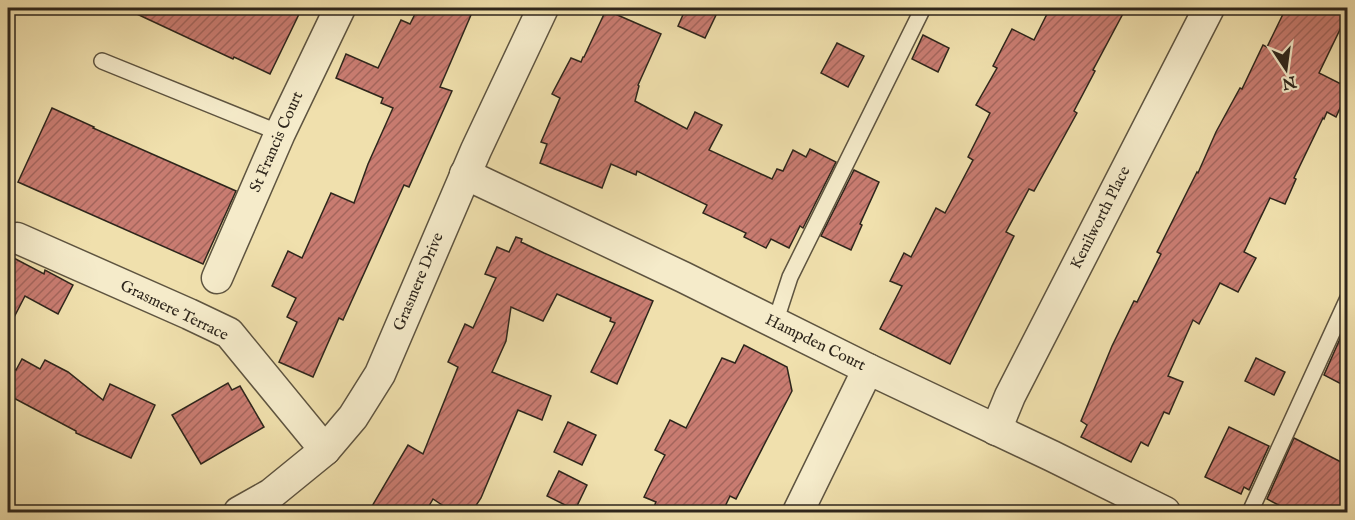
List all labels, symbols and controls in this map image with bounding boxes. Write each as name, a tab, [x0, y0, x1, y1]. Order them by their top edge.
north arrow	[1256, 39, 1316, 99]
text: N	[1280, 70, 1299, 93]
street label: St Francis Court	[246, 88, 308, 196]
street label: Kenilworth Place	[1066, 163, 1136, 273]
street label: Grasmere Drive	[389, 230, 449, 334]
street label: Grasmere Terrace	[117, 276, 231, 346]
street label: Hampden Court	[762, 310, 869, 376]

